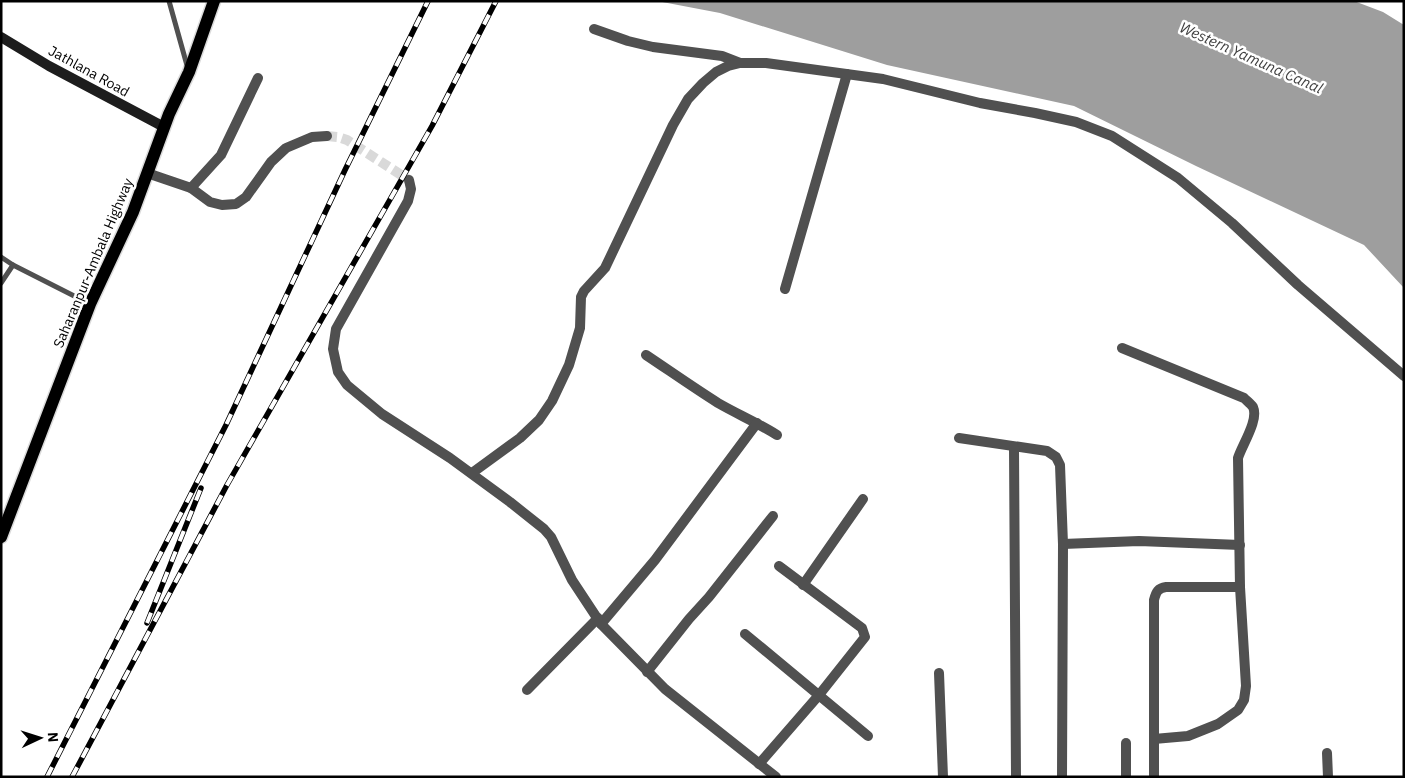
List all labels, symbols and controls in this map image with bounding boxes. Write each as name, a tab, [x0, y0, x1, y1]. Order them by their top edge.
water label: Western Yamuna Canal	[1177, 17, 1326, 98]
street label: Jathlana Road	[45, 41, 133, 101]
street label: Saharanpur-Ambala Highway	[49, 175, 137, 351]
north arrow	[15, 713, 65, 763]
text: N	[44, 731, 62, 743]

